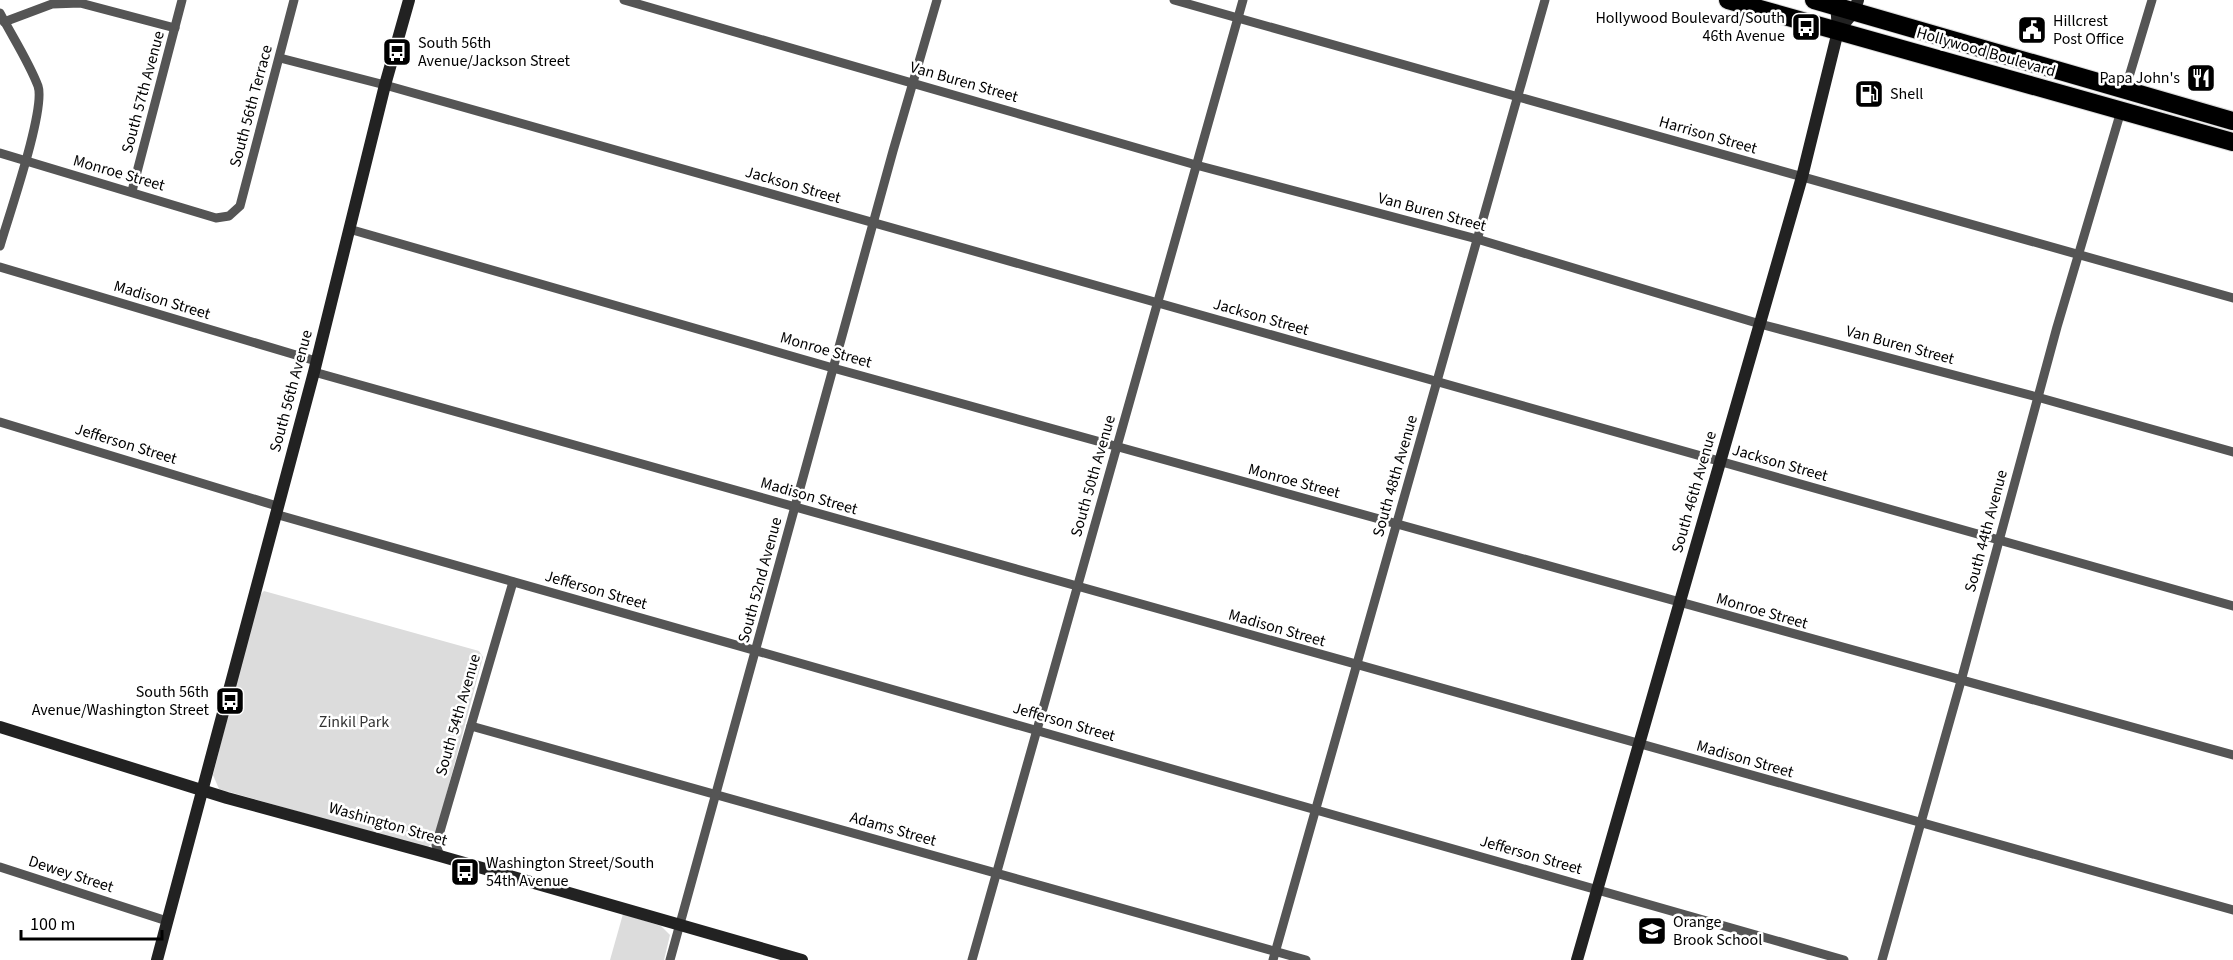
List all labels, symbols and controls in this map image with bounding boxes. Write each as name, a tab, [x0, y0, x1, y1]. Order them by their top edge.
place label: Hollywood Boulevard/South 46th Avenue	[1595, 7, 1785, 47]
place label: Hillcrest Post Office	[2053, 10, 2124, 50]
bus stop icon: Hollywood Boulevard/South 46th Avenue	[1790, 11, 1822, 43]
public building icon: Hillcrest Post Office	[2016, 14, 2048, 46]
street label: Hollywood Boulevard	[1914, 22, 2058, 82]
street label: South 57th Avenue	[116, 28, 170, 156]
place label: South 56th Avenue/Jackson Street	[418, 32, 571, 72]
bus stop icon: South 56th Avenue/Jackson Street	[381, 36, 413, 68]
street label: South 56th Terrace	[224, 42, 278, 170]
street label: Van Buren Street	[907, 56, 1021, 108]
restaurant icon: Papa John's	[2185, 62, 2217, 94]
place label: Papa John's	[2099, 67, 2180, 89]
fuel station icon: Shell	[1853, 78, 1885, 110]
place label: Shell	[1890, 83, 1923, 105]
street label: Harrison Street	[1656, 111, 1760, 160]
street label: Monroe Street	[71, 149, 168, 197]
street label: Jackson Street	[743, 161, 844, 209]
street label: Van Buren Street	[1375, 187, 1489, 237]
street label: Madison Street	[111, 275, 214, 325]
street label: Jackson Street	[1211, 293, 1312, 341]
street label: Van Buren Street	[1843, 320, 1957, 370]
street label: Monroe Street	[778, 326, 875, 374]
street label: South 56th Avenue	[264, 327, 318, 455]
street label: South 50th Avenue	[1065, 412, 1121, 539]
street label: South 48th Avenue	[1367, 412, 1423, 539]
street label: Jefferson Street	[72, 418, 180, 470]
street label: South 46th Avenue	[1666, 428, 1722, 555]
street label: Jackson Street	[1730, 439, 1831, 487]
street label: Monroe Street	[1246, 458, 1343, 504]
street label: South 44th Avenue	[1959, 467, 2013, 595]
street label: Madison Street	[758, 472, 861, 521]
street label: South 52nd Avenue	[733, 515, 787, 645]
street label: Jefferson Street	[542, 565, 650, 615]
street label: Monroe Street	[1714, 587, 1811, 635]
street label: Madison Street	[1226, 604, 1329, 653]
street label: South 54th Avenue	[430, 651, 486, 778]
place label: South 56th Avenue/Washington Street	[32, 681, 210, 721]
bus stop icon: South 56th Avenue/Washington Street	[214, 685, 246, 717]
street label: Jefferson Street	[1010, 697, 1118, 747]
park label: Zinkil Park	[319, 711, 389, 733]
street label: Madison Street	[1694, 735, 1797, 784]
street label: Washington Street	[326, 797, 450, 852]
street label: Adams Street	[847, 806, 939, 852]
street label: Jefferson Street	[1477, 830, 1585, 880]
street label: Dewey Street	[26, 850, 117, 898]
place label: Washington Street/South 54th Avenue	[486, 852, 654, 892]
bus stop icon: Washington Street/South 54th Avenue	[449, 856, 481, 888]
scale bar	[21, 903, 162, 941]
place label: Orange Brook School	[1673, 911, 1762, 951]
text: 100 m	[30, 912, 75, 937]
school or university icon: Orange Brook School	[1636, 915, 1668, 947]

